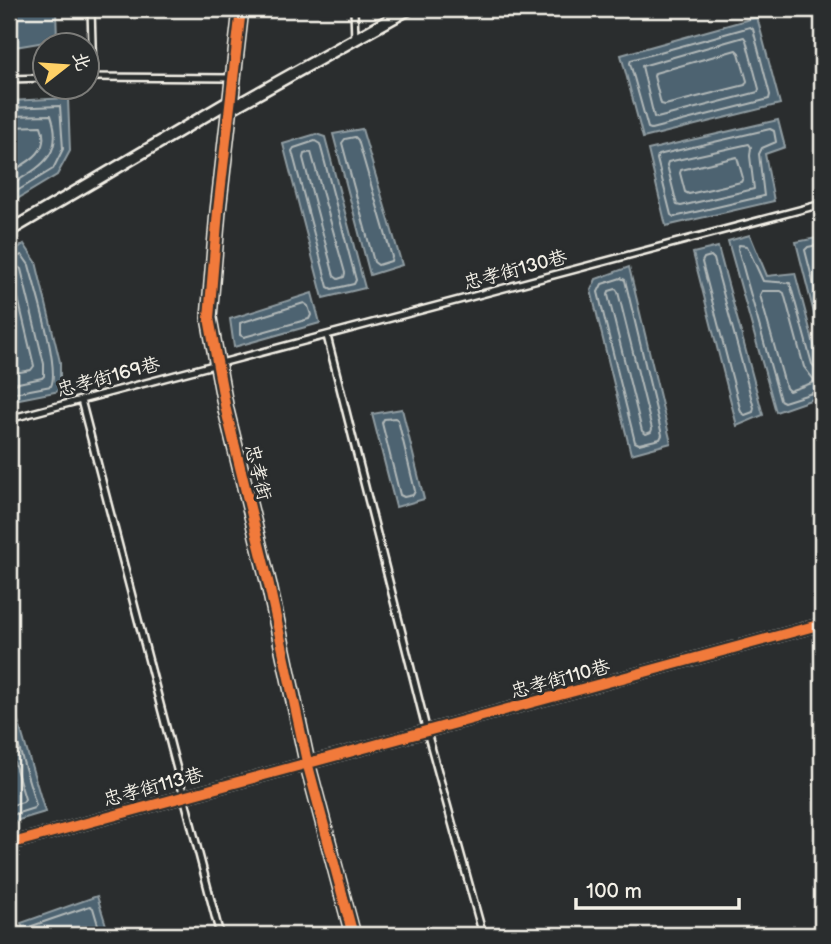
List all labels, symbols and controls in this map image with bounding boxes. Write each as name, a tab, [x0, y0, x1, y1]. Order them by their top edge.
north arrow	[32, 32, 102, 102]
text: 北	[67, 49, 95, 74]
street label: 忠孝街130巷	[461, 246, 570, 295]
street label: 忠孝街169巷	[54, 353, 163, 402]
street label: 忠孝街	[239, 442, 276, 503]
street label: 忠孝街110巷	[508, 655, 613, 704]
street label: 忠孝街113巷	[101, 763, 206, 812]
scale bar	[576, 867, 738, 911]
text: 100 m	[586, 879, 642, 904]

